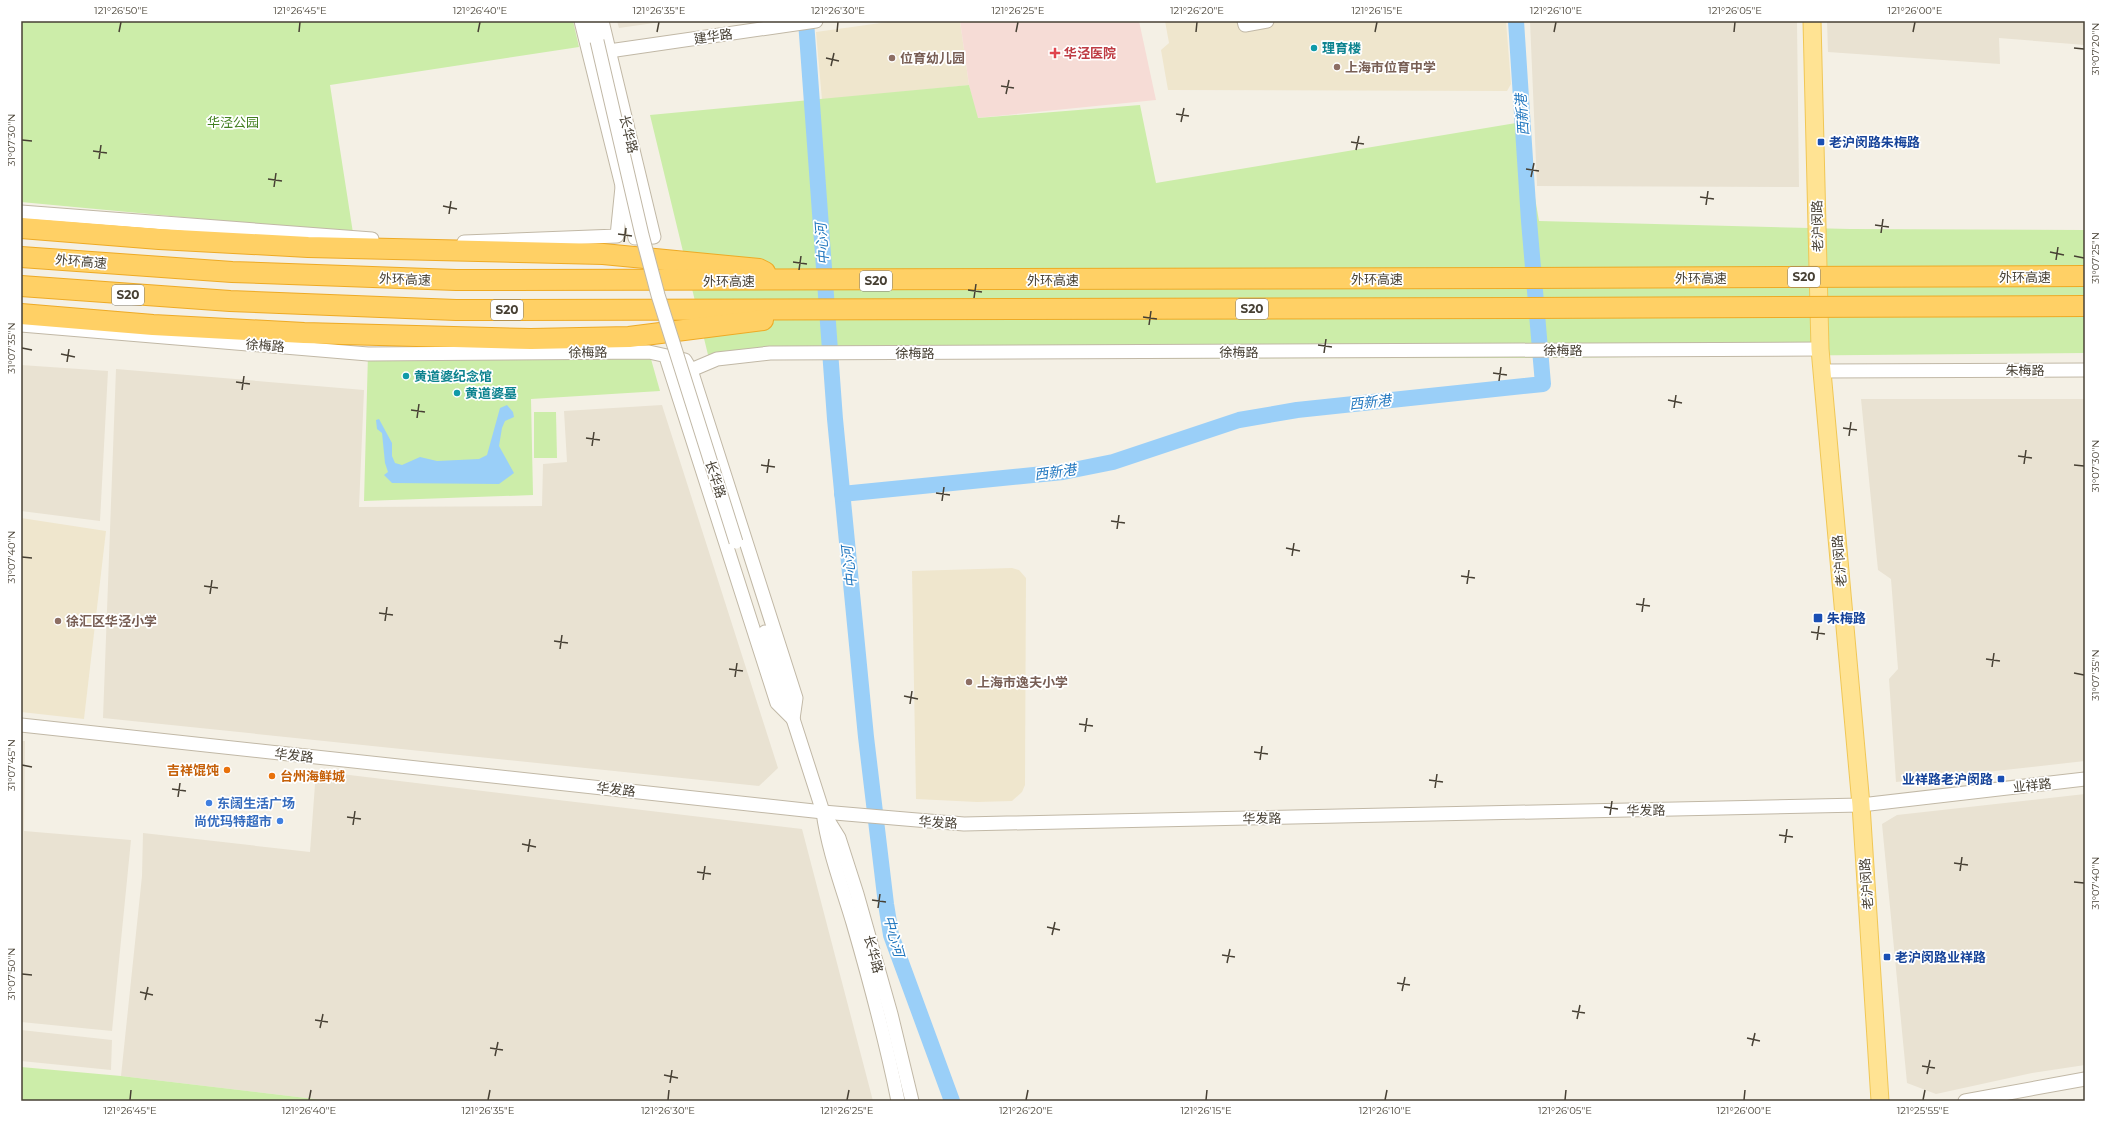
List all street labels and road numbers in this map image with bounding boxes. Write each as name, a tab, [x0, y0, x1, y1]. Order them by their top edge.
street label: 建华路	[693, 25, 733, 47]
street label: 长华路	[617, 113, 641, 155]
street label: 老沪闵路	[1809, 200, 1825, 252]
street label: 外环高速	[54, 251, 108, 271]
road number: S20	[1788, 267, 1820, 287]
street label: 外环高速	[1999, 269, 2051, 285]
street label: 外环高速	[379, 270, 431, 288]
street label: 外环高速	[1675, 270, 1727, 286]
road number: S20	[860, 271, 892, 291]
street label: 外环高速	[1351, 271, 1403, 287]
street label: 外环高速	[1027, 272, 1079, 288]
street label: 外环高速	[703, 273, 755, 289]
road number: S20	[112, 285, 144, 305]
road number: S20	[1236, 299, 1268, 319]
road number: S20	[491, 300, 523, 320]
street label: 徐梅路	[245, 336, 285, 354]
street label: 徐梅路	[1543, 342, 1583, 358]
street label: 徐梅路	[568, 344, 608, 360]
street label: 徐梅路	[1219, 344, 1259, 360]
street label: 徐梅路	[895, 345, 935, 361]
street label: 朱梅路	[2005, 362, 2045, 378]
street label: 长华路	[702, 458, 730, 500]
street label: 老沪闵路	[1829, 534, 1849, 588]
street label: 华发路	[274, 745, 314, 765]
street label: 业祥路	[2012, 775, 2052, 795]
street label: 华发路	[596, 779, 636, 799]
street label: 华发路	[1626, 802, 1666, 818]
street label: 华发路	[1242, 810, 1282, 826]
street label: 华发路	[918, 813, 958, 831]
street label: 老沪闵路	[1856, 857, 1876, 911]
street label: 长华路	[861, 933, 887, 975]

